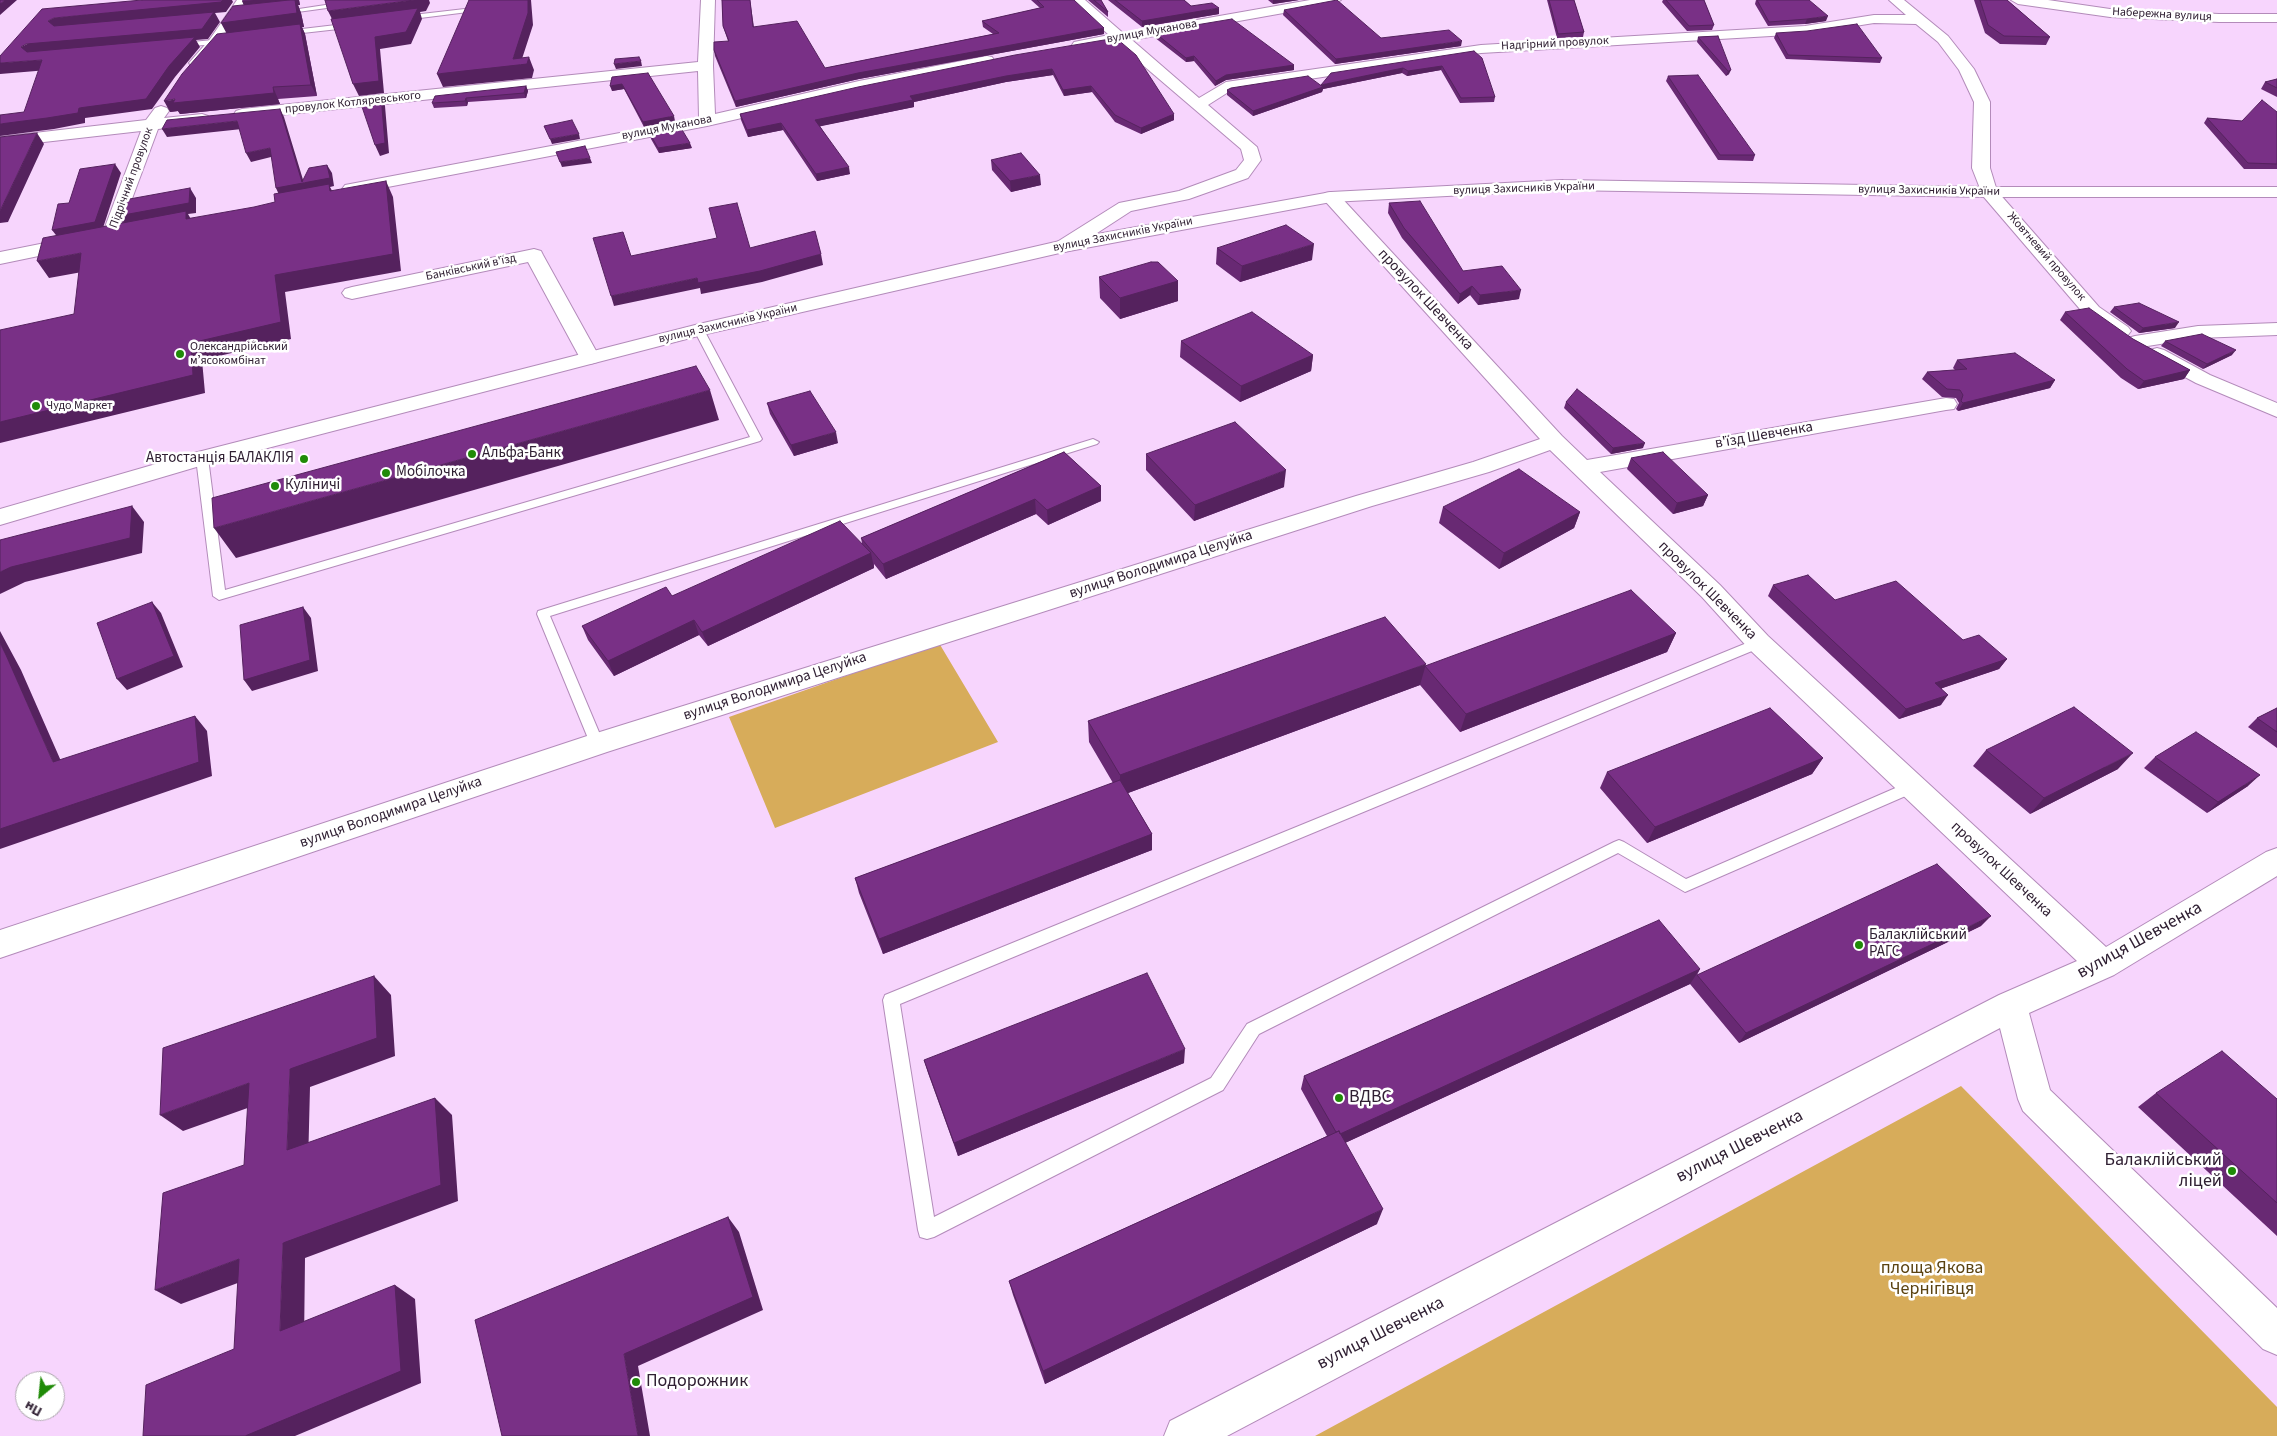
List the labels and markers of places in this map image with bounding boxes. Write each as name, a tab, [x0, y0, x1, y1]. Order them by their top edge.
place label: Олександрійський мʼясокомбінат	[190, 340, 288, 368]
marker: Олександрійський мʼясокомбінат	[174, 348, 186, 360]
place label: Чудо Маркет	[46, 399, 113, 413]
marker: Чудо Маркет	[30, 400, 42, 412]
place label: Альфа-Банк	[482, 445, 561, 463]
marker: Альфа-Банк	[466, 448, 478, 460]
place label: Автостанція БАЛАКЛІЯ	[146, 450, 294, 468]
marker: Автостанція БАЛАКЛІЯ	[298, 453, 310, 465]
place label: Мобілочка	[396, 464, 465, 482]
marker: Мобілочка	[380, 467, 392, 479]
place label: Куліничі	[285, 477, 340, 495]
marker: Куліничі	[269, 480, 281, 492]
place label: Балаклійський РАГС	[1869, 927, 1967, 962]
marker: Балаклійський РАГС	[1853, 939, 1865, 951]
place label: ВДВС	[1349, 1087, 1392, 1109]
marker: ВДВС	[1333, 1092, 1345, 1104]
place label: Балаклійський ліцей	[2104, 1150, 2222, 1192]
marker: Балаклійський ліцей	[2226, 1165, 2238, 1177]
place label: Подорожник	[646, 1371, 748, 1393]
marker: Подорожник	[630, 1376, 642, 1388]

